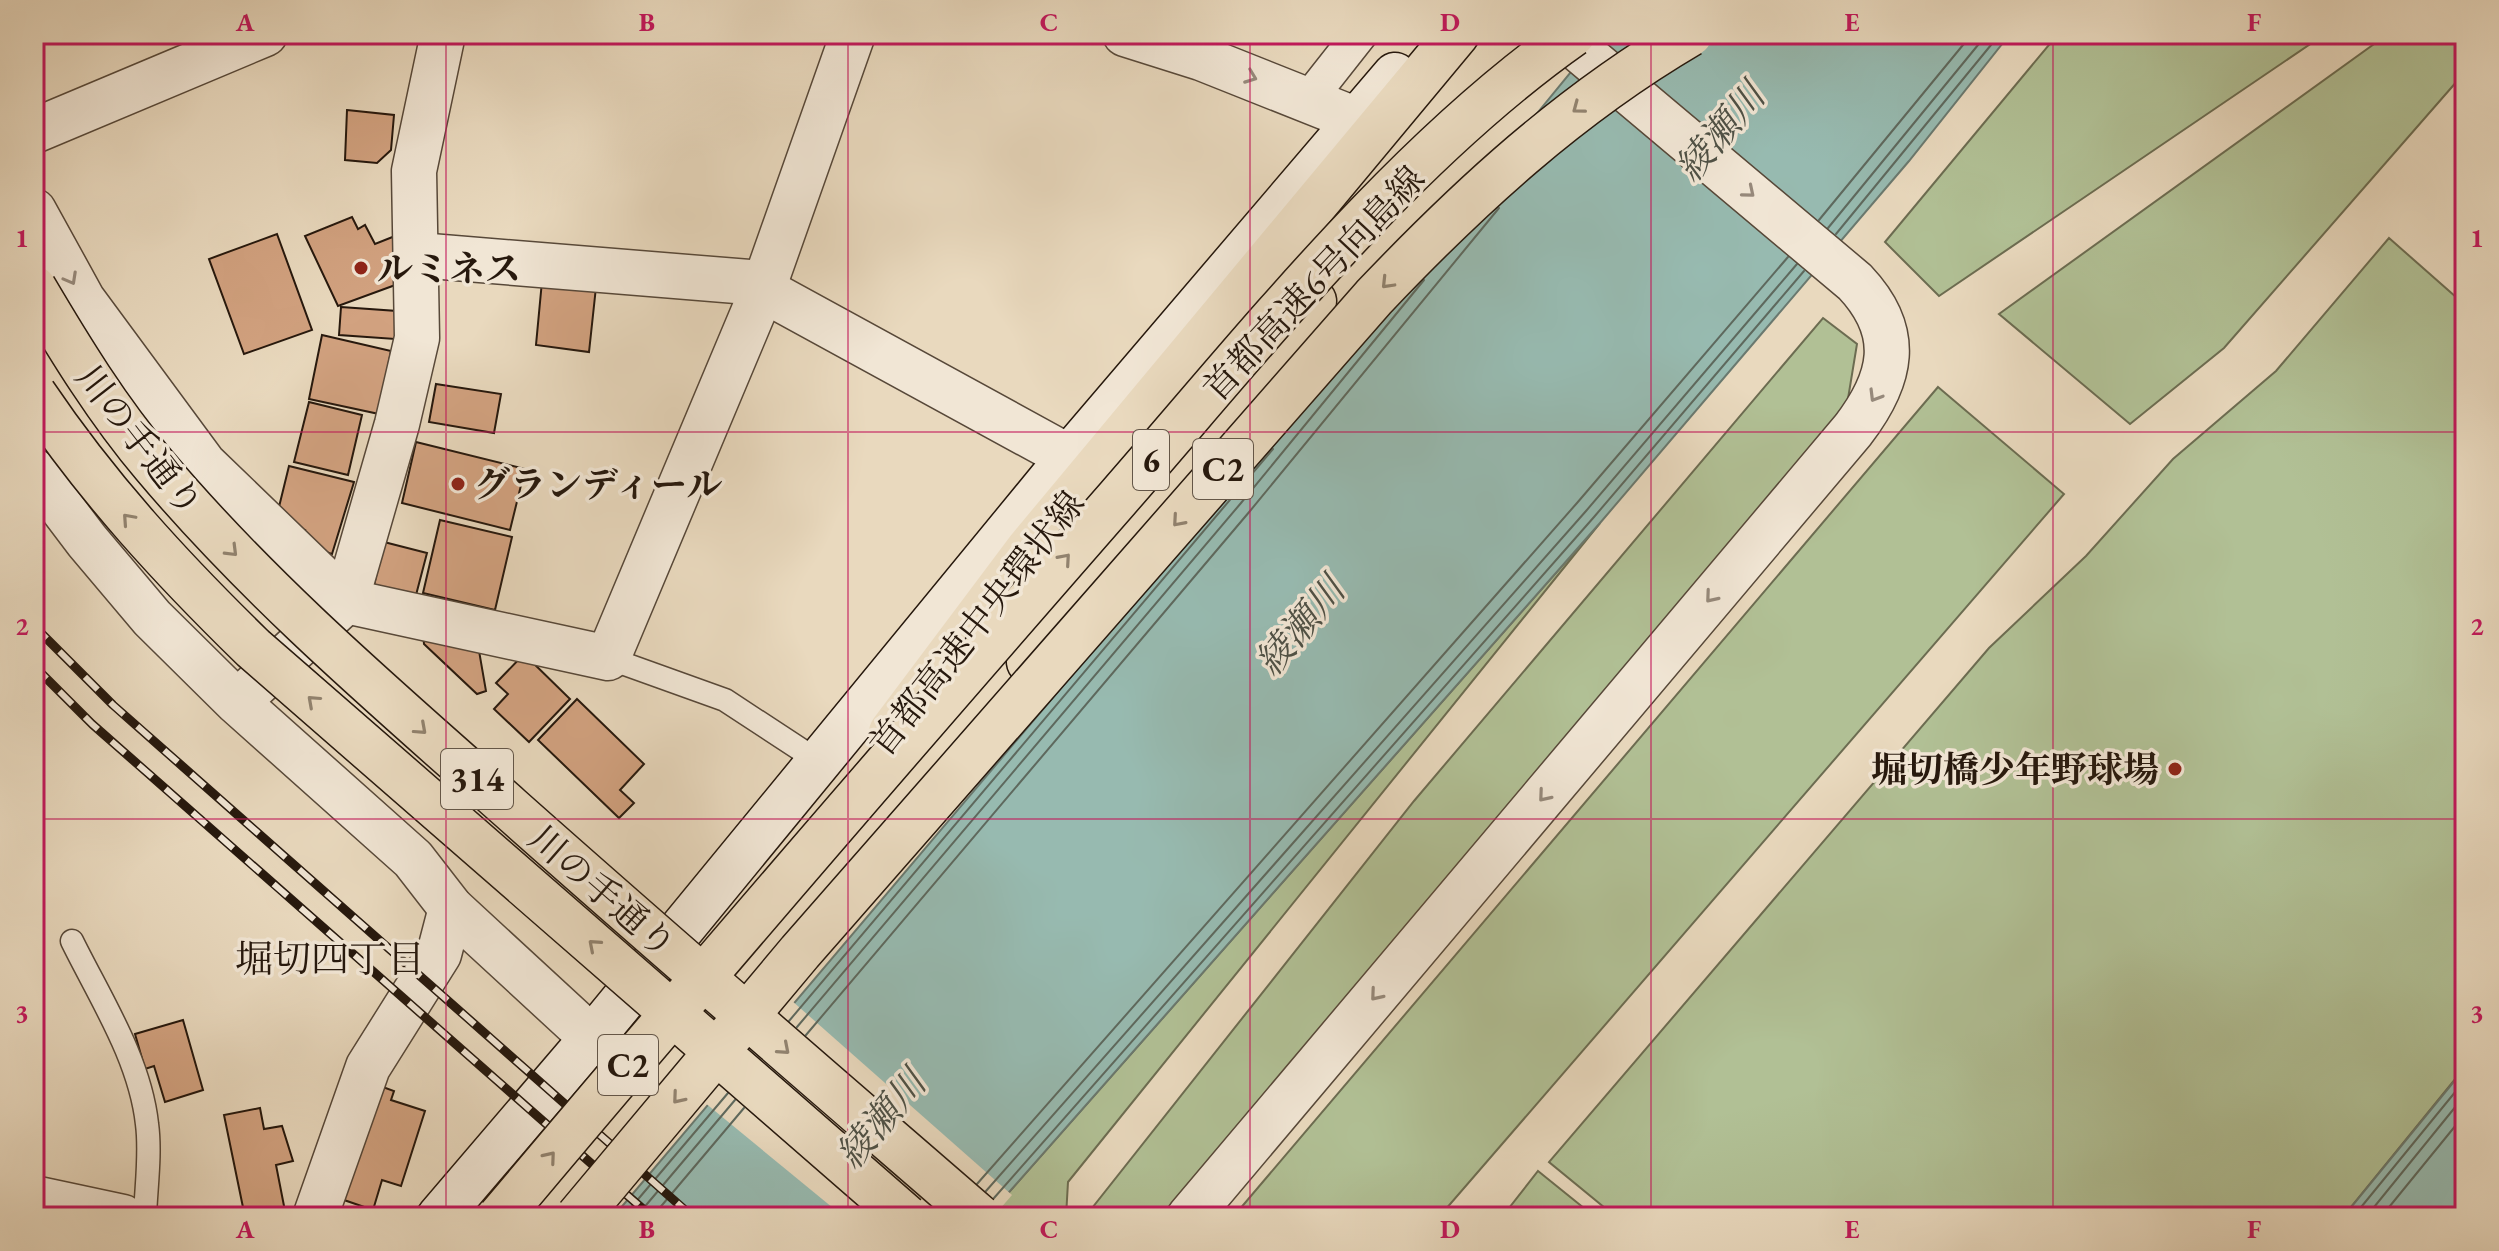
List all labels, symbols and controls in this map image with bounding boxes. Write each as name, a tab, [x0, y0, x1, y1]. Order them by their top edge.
text: A	[235, 5, 255, 39]
text: B	[639, 5, 655, 39]
text: C	[1040, 5, 1058, 39]
text: D	[1440, 5, 1460, 39]
text: E	[1845, 5, 1860, 39]
text: F	[2247, 5, 2261, 39]
one-way arrow	[1243, 67, 1257, 84]
water label: 綾瀬川	[1664, 69, 1778, 191]
one-way arrow	[1572, 98, 1587, 112]
street label: 首都高速6号向島線	[1192, 156, 1435, 411]
one-way arrow	[1740, 182, 1755, 197]
text: 1	[15, 221, 29, 255]
text: 1	[2470, 221, 2484, 255]
place label: ルミネス	[377, 245, 521, 292]
marker: ルミネス	[352, 259, 370, 277]
one-way arrow	[62, 271, 77, 285]
one-way arrow	[1382, 274, 1396, 289]
street label: 川の手通り	[66, 355, 214, 526]
one-way arrow	[1870, 387, 1885, 402]
road number: 6	[1133, 430, 1169, 490]
road number: C2	[1193, 439, 1253, 499]
place label: グランディール	[474, 461, 722, 508]
marker: グランディール	[449, 475, 467, 493]
street label: 首都高速中央環状線	[858, 481, 1095, 765]
one-way arrow	[1173, 511, 1188, 526]
one-way arrow	[122, 514, 137, 528]
one-way arrow	[223, 541, 237, 556]
one-way arrow	[1055, 554, 1069, 568]
water label: 綾瀬川	[1244, 563, 1358, 685]
one-way arrow	[1706, 588, 1721, 603]
text: 2	[15, 609, 29, 643]
text: 2	[2470, 609, 2484, 643]
one-way arrow	[308, 696, 323, 711]
one-way arrow	[411, 720, 426, 734]
place label: 堀切橋少年野球場	[1871, 746, 2159, 793]
road number: 314	[441, 749, 513, 809]
marker: 堀切橋少年野球場	[2166, 760, 2184, 778]
one-way arrow	[1539, 787, 1554, 801]
street label: 川の手通り	[519, 815, 686, 968]
district label: 堀切四丁目	[235, 934, 425, 983]
one-way arrow	[588, 940, 603, 955]
one-way arrow	[1371, 986, 1386, 1000]
text: 3	[15, 996, 29, 1030]
text: 3	[2470, 996, 2484, 1030]
road number: C2	[598, 1035, 658, 1095]
one-way arrow	[775, 1039, 790, 1054]
water label: 綾瀬川	[825, 1056, 939, 1178]
one-way arrow	[673, 1088, 688, 1103]
one-way arrow	[540, 1152, 555, 1167]
text: A	[235, 1212, 255, 1246]
text: B	[639, 1212, 655, 1246]
text: C	[1040, 1212, 1058, 1246]
text: D	[1440, 1212, 1460, 1246]
text: E	[1845, 1212, 1860, 1246]
text: F	[2247, 1212, 2261, 1246]

